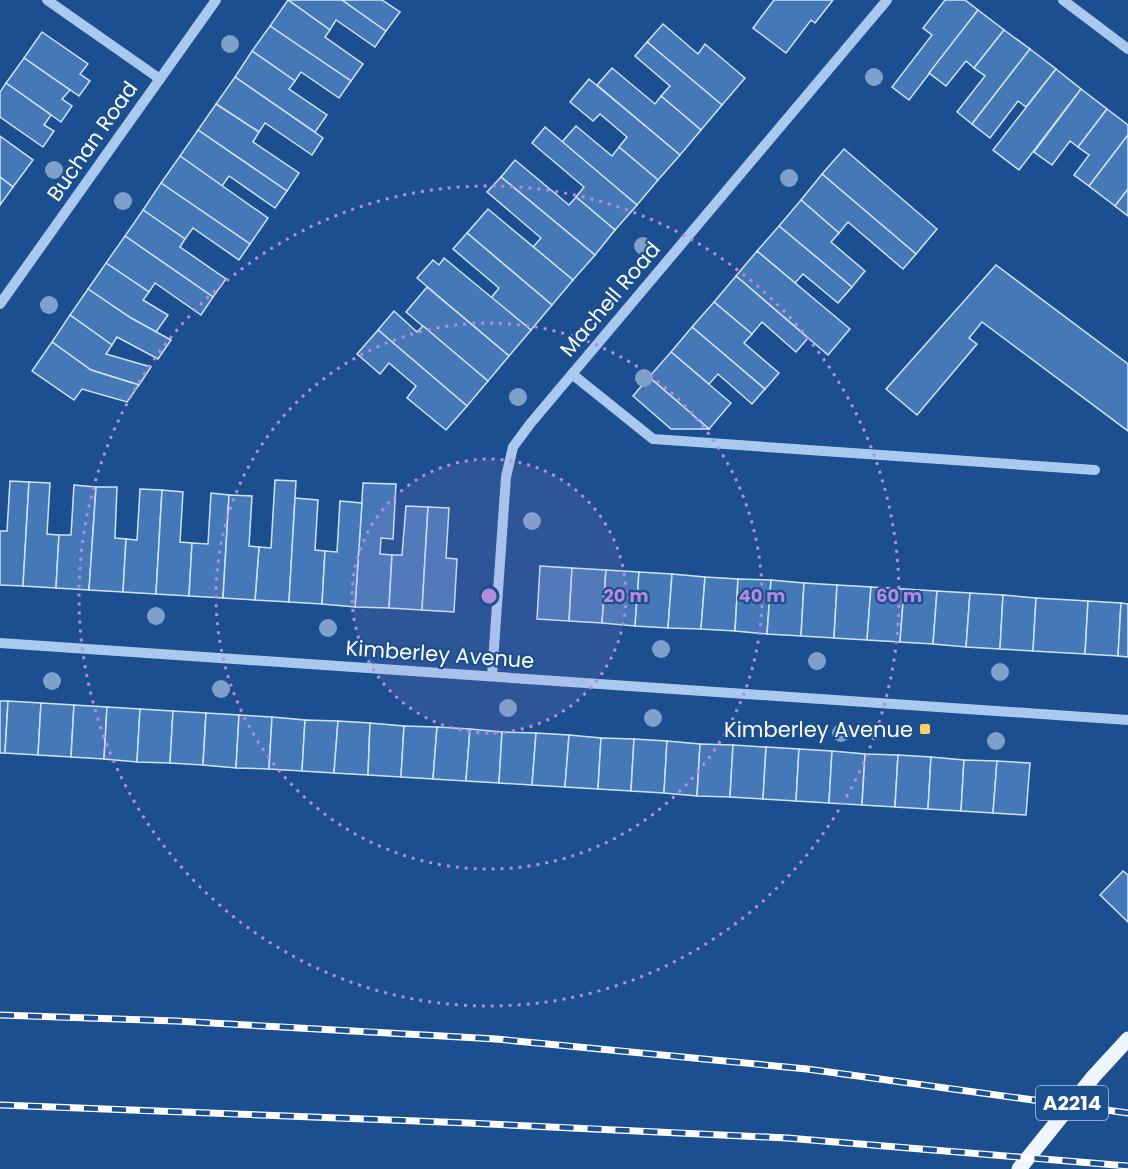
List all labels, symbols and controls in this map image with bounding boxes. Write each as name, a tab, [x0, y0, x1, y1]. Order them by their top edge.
street label: Buchan Road	[40, 75, 144, 207]
street label: Machell Road	[553, 235, 667, 363]
text: 20 m	[604, 583, 648, 608]
text: 40 m	[739, 583, 785, 608]
text: 60 m	[876, 583, 922, 608]
centre of rings	[479, 586, 499, 606]
street label: Kimberley Avenue	[345, 633, 535, 675]
place label: Kimberley Avenue	[724, 715, 913, 744]
marker: Kimberley Avenue	[918, 722, 932, 736]
road number: A2214	[1036, 1086, 1108, 1120]

